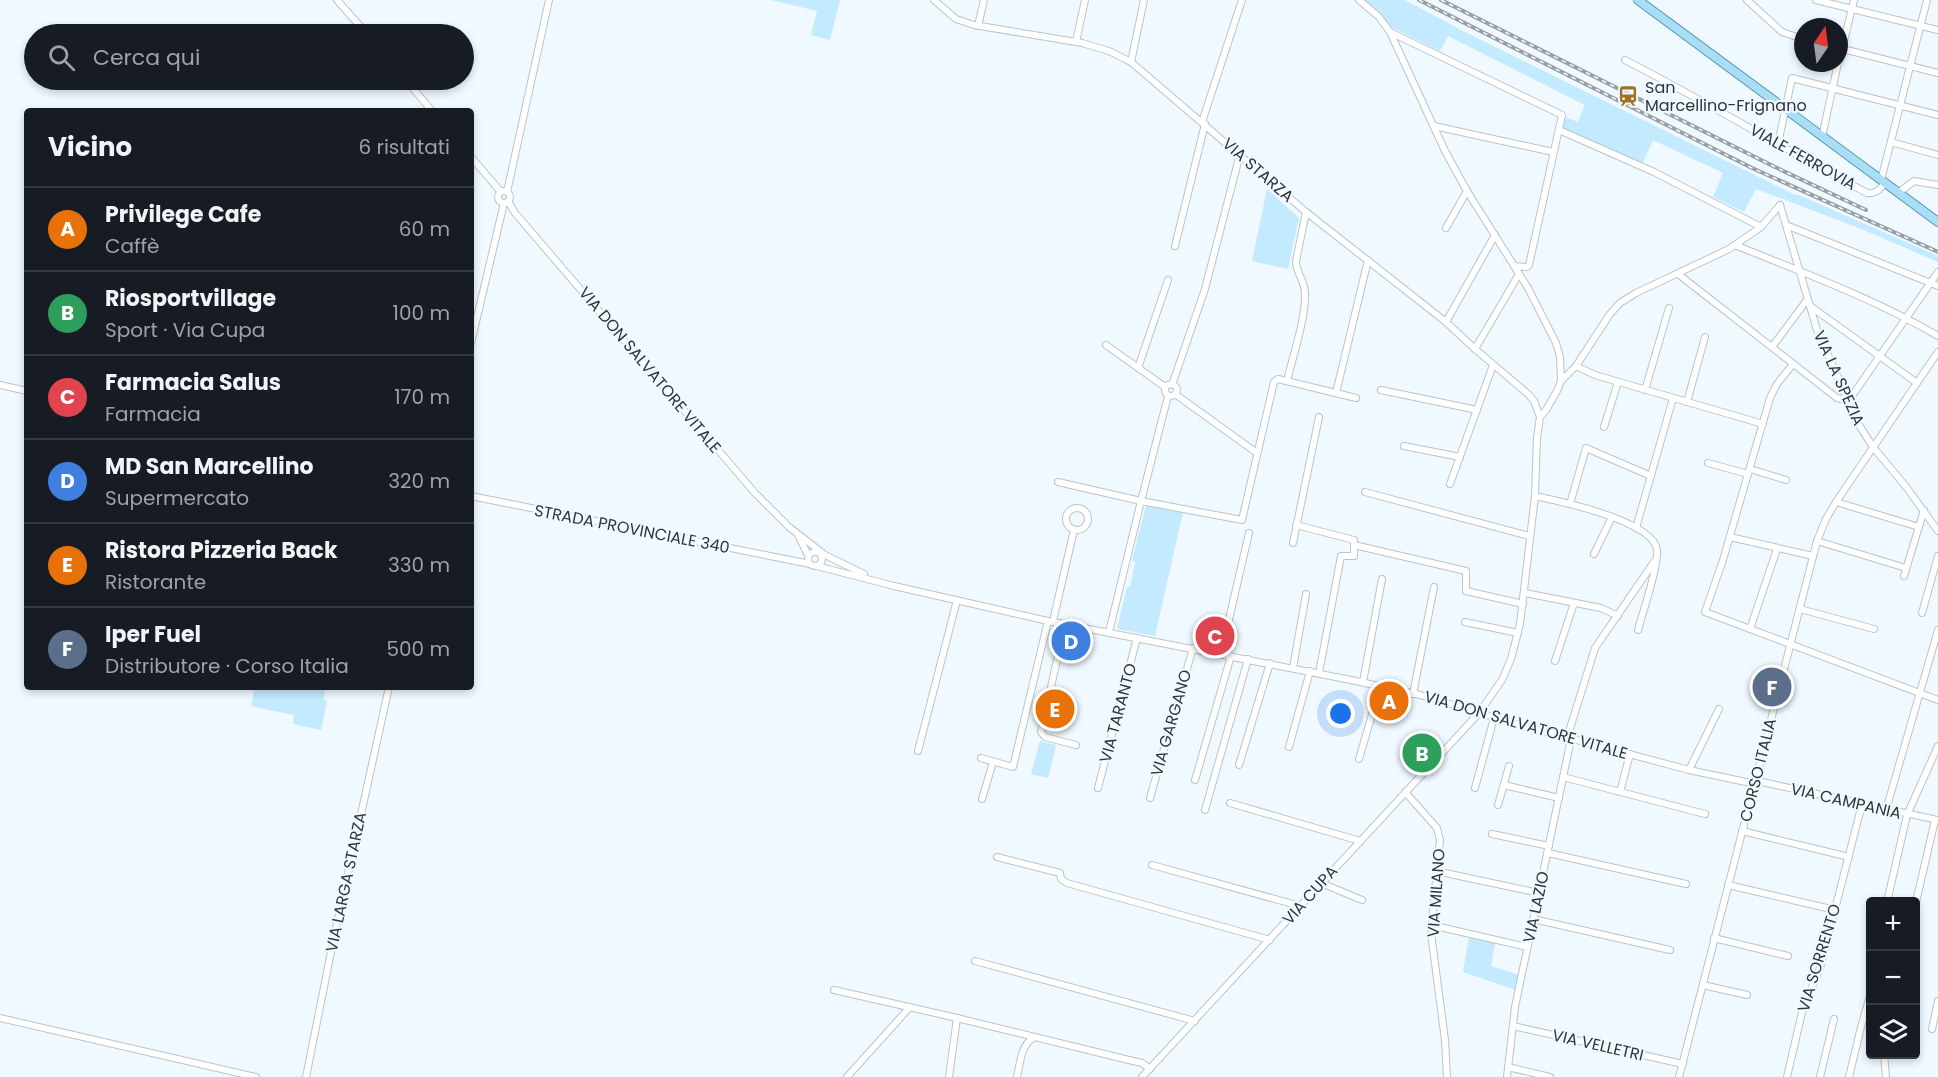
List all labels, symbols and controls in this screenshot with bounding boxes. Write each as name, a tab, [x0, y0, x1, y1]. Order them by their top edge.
north arrow	[1794, 18, 1848, 72]
search box	[24, 24, 474, 90]
icon: search	[45, 41, 78, 74]
text: Cerca qui	[93, 42, 200, 73]
place label: San Marcellino-Frignano	[1645, 76, 1807, 117]
station icon: San Marcellino-Frignano	[1616, 84, 1640, 108]
street label: VIALE FERROVIA	[1745, 118, 1861, 196]
text: Vicino	[48, 129, 132, 165]
text: 6 risultati	[358, 133, 450, 161]
street label: VIA STARZA	[1217, 133, 1299, 208]
text: Privilege Cafe	[105, 199, 261, 230]
text: A	[60, 215, 75, 243]
text: 60 m	[399, 215, 450, 243]
text: Caffè	[105, 232, 160, 260]
street label: VIA DON SALVATORE VITALE	[573, 282, 727, 458]
text: Riosportvillage	[105, 283, 276, 314]
text: B	[61, 299, 74, 327]
text: 100 m	[393, 299, 450, 327]
text: Sport · Via Cupa	[105, 316, 265, 344]
street label: VIA LA SPEZIA	[1808, 327, 1870, 429]
text: Farmacia Salus	[105, 367, 281, 398]
text: C	[60, 383, 75, 411]
text: 170 m	[394, 383, 450, 411]
text: Farmacia	[105, 400, 201, 428]
text: MD San Marcellino	[105, 451, 314, 482]
text: D	[60, 467, 75, 495]
text: 320 m	[388, 467, 450, 495]
text: Supermercato	[105, 484, 249, 512]
street label: STRADA PROVINCIALE 340	[532, 499, 732, 559]
text: Ristora Pizzeria Back	[105, 535, 338, 566]
text: E	[62, 551, 73, 579]
text: 330 m	[388, 551, 450, 579]
text: Ristorante	[105, 568, 206, 596]
pin: C	[1196, 614, 1234, 658]
pin: D	[1052, 618, 1090, 664]
text: Iper Fuel	[105, 619, 201, 650]
text: F	[62, 635, 73, 663]
text: 500 m	[386, 635, 450, 663]
text: Distributore · Corso Italia	[105, 652, 349, 680]
street label: VIA TARANTO	[1094, 661, 1142, 765]
pin: F	[1752, 664, 1792, 710]
street label: VIA GARGANO	[1145, 667, 1197, 779]
pin: A	[1370, 678, 1408, 724]
street label: VIA DON SALVATORE VITALE	[1422, 685, 1630, 765]
pin: E	[1036, 686, 1074, 732]
your location	[1326, 699, 1355, 728]
street label: CORSO ITALIA	[1734, 716, 1782, 824]
pin: B	[1402, 730, 1442, 776]
street label: VIA CAMPANIA	[1788, 777, 1904, 825]
street label: VIA LARGA STARZA	[320, 810, 372, 954]
street label: VIA MILANO	[1421, 848, 1451, 938]
street label: VIA CUPA	[1277, 860, 1343, 930]
street label: VIA LAZIO	[1517, 869, 1555, 945]
map controls	[1866, 897, 1920, 1059]
button: +	[1866, 897, 1920, 951]
street label: VIA SORRENTO	[1792, 901, 1846, 1015]
button: −	[1866, 951, 1920, 1005]
button: layers	[1866, 1005, 1920, 1059]
street label: VIA VELLETRI	[1550, 1023, 1646, 1067]

